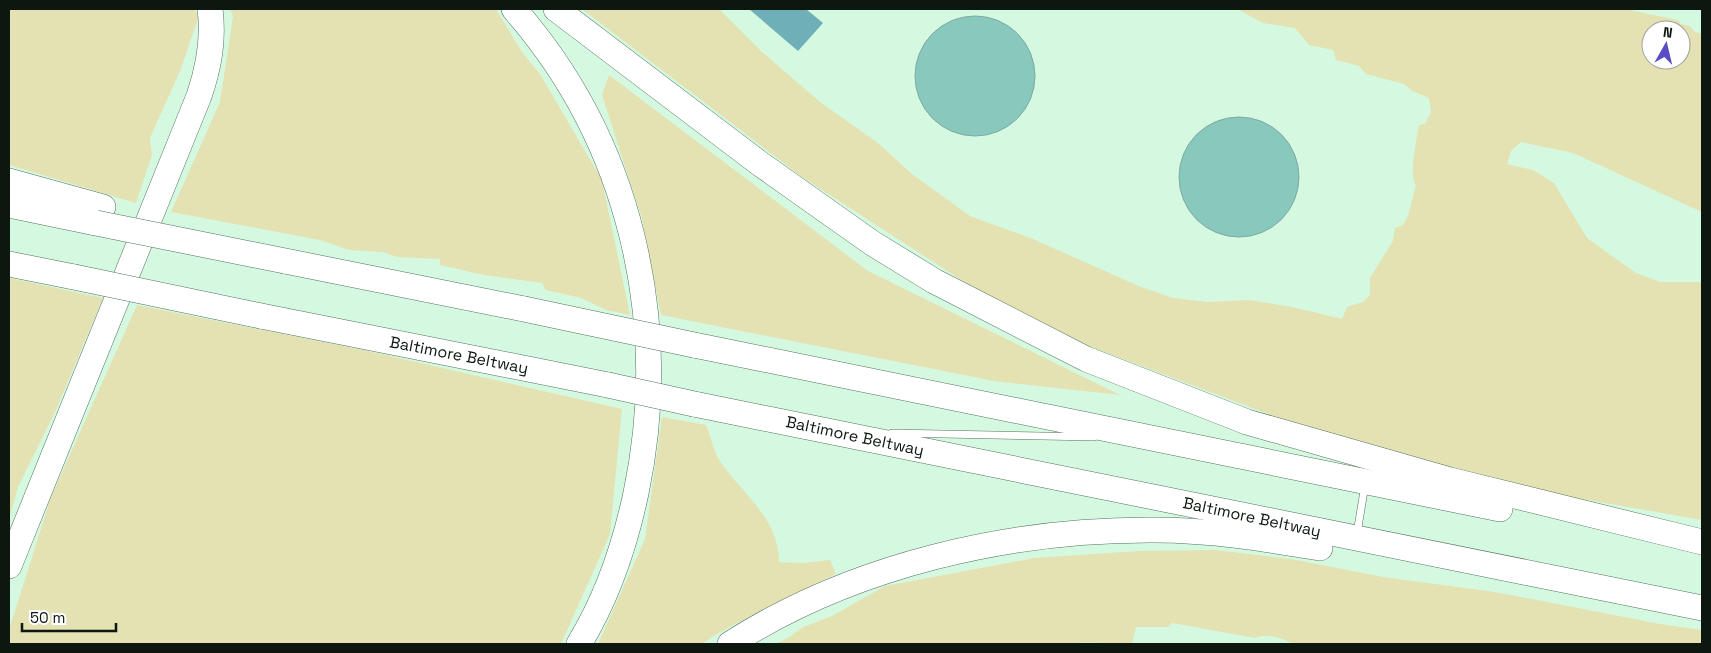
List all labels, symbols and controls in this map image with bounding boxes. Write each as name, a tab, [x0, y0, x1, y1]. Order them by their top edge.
north arrow	[1641, 20, 1691, 70]
text: N	[1662, 23, 1674, 42]
street label: Baltimore Beltway	[388, 331, 530, 379]
street label: Baltimore Beltway	[784, 411, 926, 461]
street label: Baltimore Beltway	[1181, 492, 1323, 542]
scale bar	[22, 600, 116, 632]
text: 50 m	[30, 608, 65, 627]

